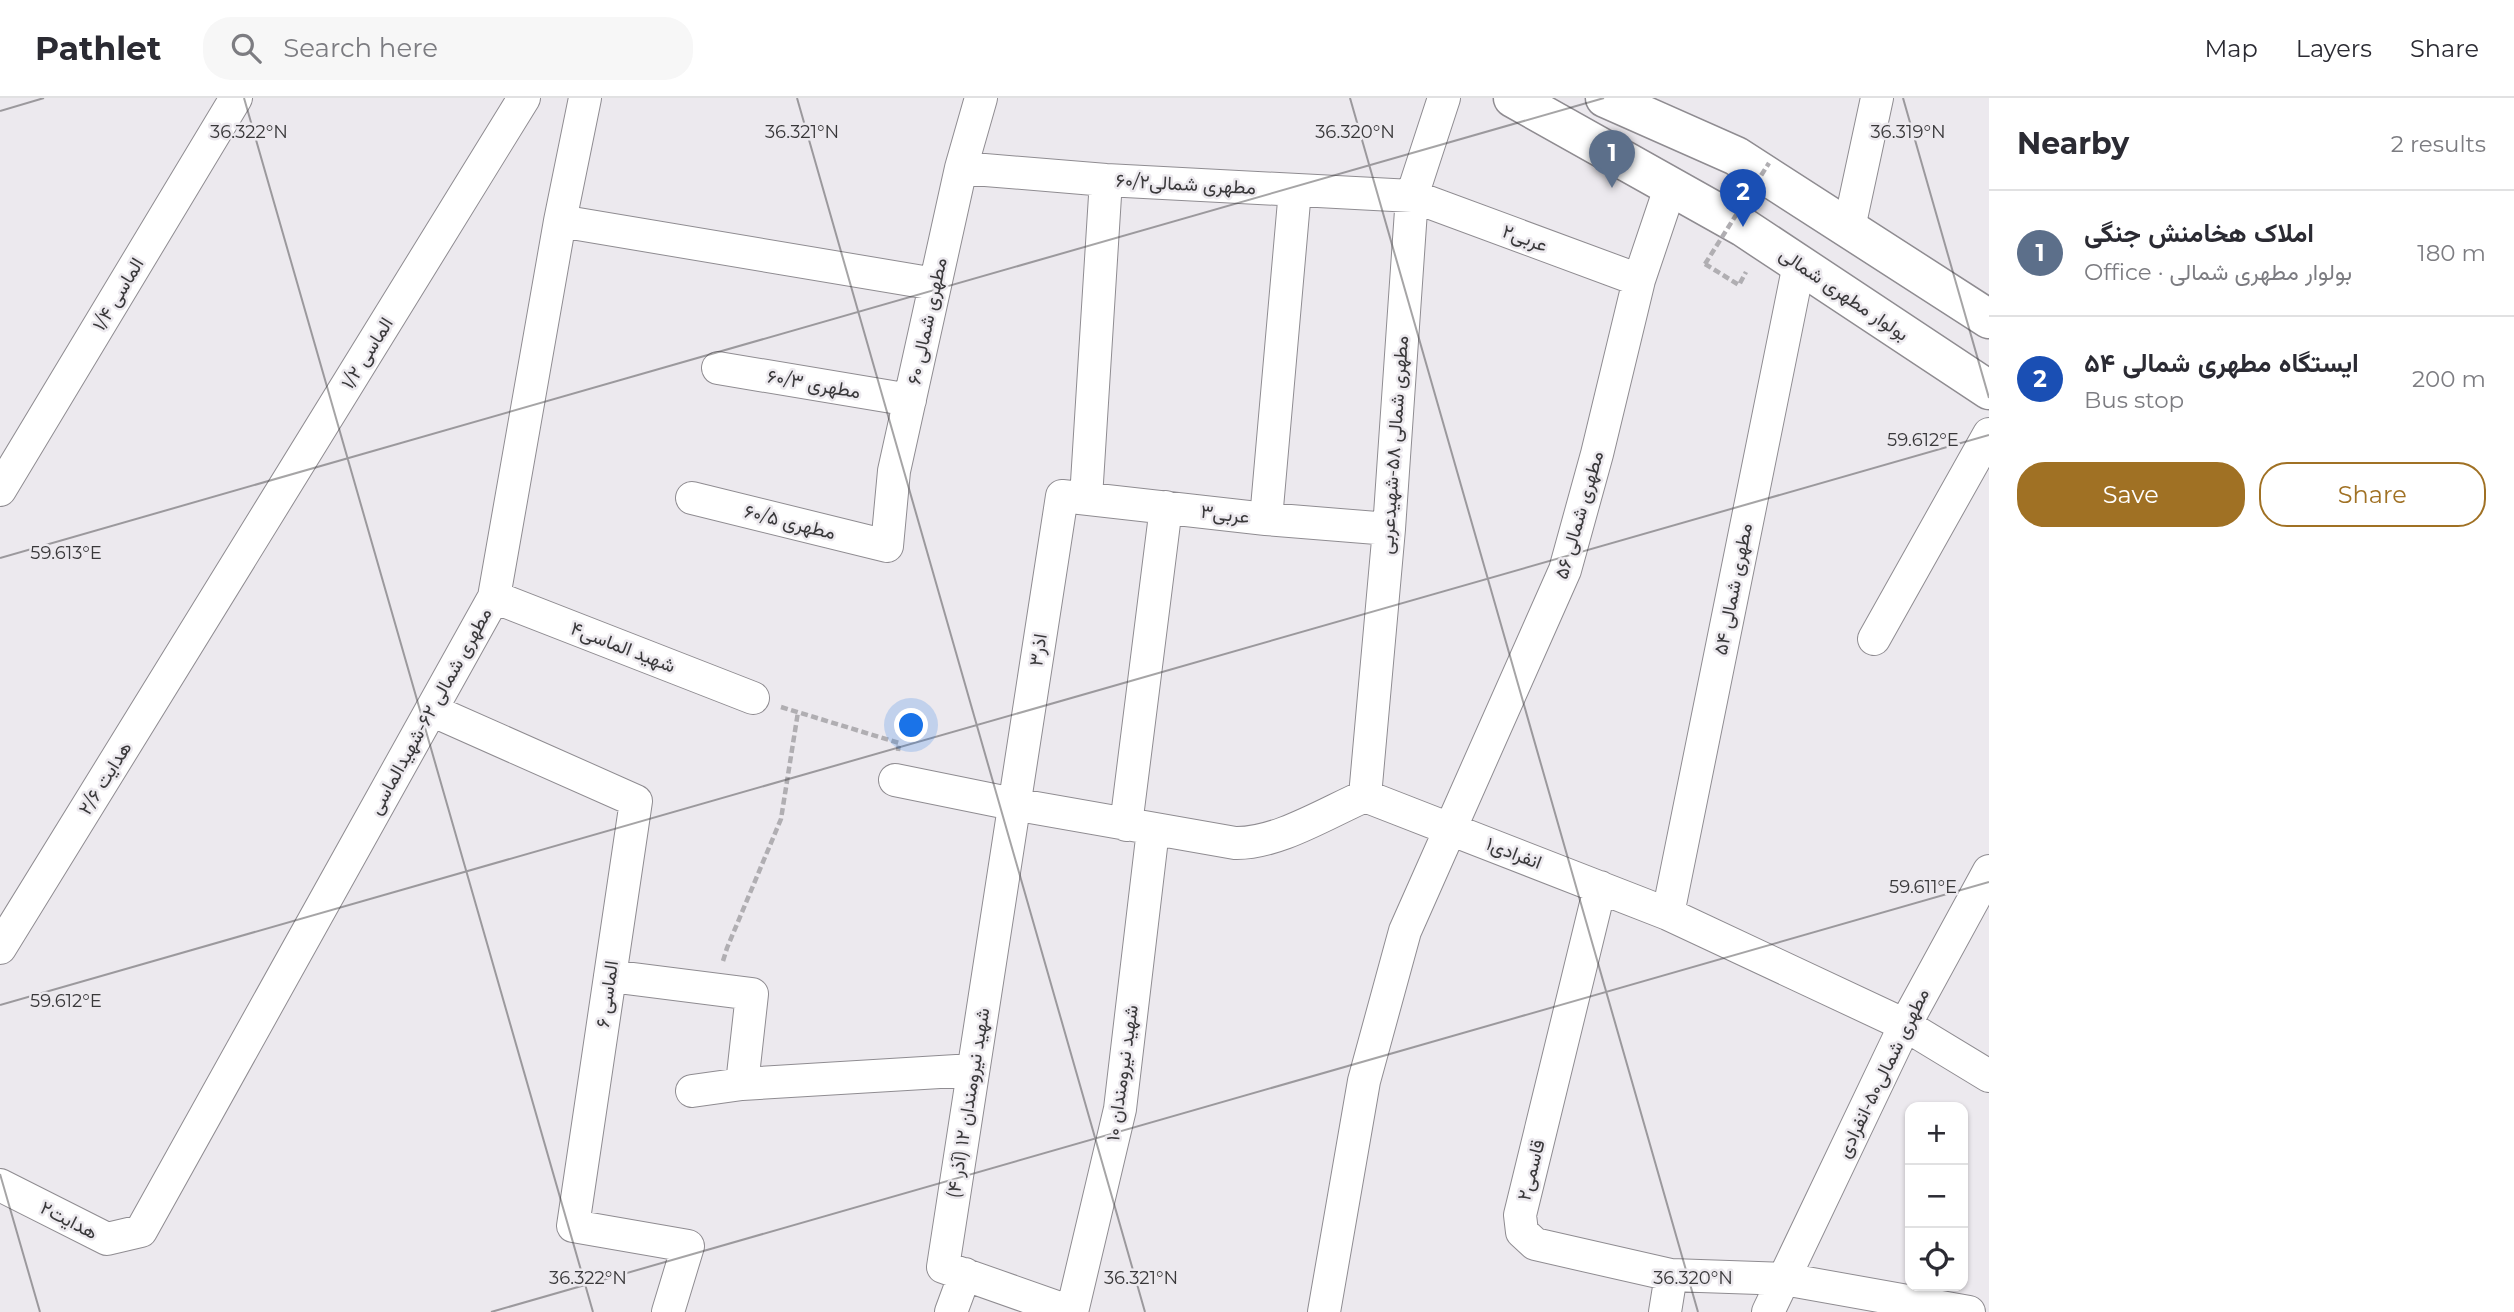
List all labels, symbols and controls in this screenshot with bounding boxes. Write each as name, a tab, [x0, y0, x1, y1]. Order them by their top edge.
search box	[203, 17, 693, 80]
text: Pathlet	[35, 28, 161, 68]
icon: search	[227, 29, 265, 67]
text: Search here	[283, 32, 438, 64]
text: Map	[2204, 34, 2258, 63]
text: Layers	[2296, 34, 2372, 63]
text: Share	[2410, 34, 2479, 63]
text: 36.322°N	[210, 121, 288, 143]
text: 36.321°N	[765, 121, 839, 143]
text: 36.320°N	[1315, 121, 1395, 143]
text: 36.319°N	[1870, 121, 1946, 143]
text: Nearby	[2017, 125, 2129, 162]
pin: 1	[1589, 130, 1635, 188]
text: 2 results	[2391, 130, 2486, 158]
street label: مطهری شمالی۶۰/۲	[1115, 169, 1257, 199]
pin: 2	[1720, 169, 1766, 227]
text: املاک هخامنش جنگی	[2084, 217, 2314, 249]
street label: عربی۲	[1499, 219, 1551, 257]
text: 1	[2035, 239, 2045, 267]
text: 180 m	[2417, 239, 2486, 267]
street label: بولوار مطهری شمالی	[1775, 242, 1913, 346]
street label: الماسی ۱/۴	[87, 253, 149, 335]
street label: مطهری شمالی ۶۰	[902, 256, 952, 386]
text: Office · بولوار مطهری شمالی	[2084, 258, 2352, 286]
street label: الماسی ۱/۲	[336, 313, 398, 393]
street label: مطهری شمالی ۵۸-شهیدعربی	[1375, 335, 1413, 555]
text: ایستگاه مطهری شمالی ۵۴	[2084, 347, 2359, 379]
street label: مطهری ۶۰/۳	[766, 364, 862, 404]
text: 2	[2033, 365, 2047, 393]
text: 200 m	[2412, 365, 2486, 393]
text: Bus stop	[2084, 386, 2184, 414]
text: 59.612°E	[1887, 429, 1959, 451]
street label: مطهری شمالی ۵۶	[1550, 448, 1608, 582]
button: Save	[2017, 462, 2245, 527]
button: Share	[2259, 462, 2486, 527]
street label: مطهری ۶۰/۵	[742, 500, 838, 544]
street label: عربی۳	[1199, 500, 1251, 528]
street label: مطهری شمالی ۵۴	[1709, 521, 1757, 657]
text: 59.613°E	[30, 542, 102, 564]
street label: مطهری شمالی ۶۲-شهیدالماسی	[364, 604, 496, 818]
street label: شهید الماسی۴	[567, 616, 679, 678]
street label: اذر۳	[1024, 632, 1052, 668]
your location	[894, 708, 928, 742]
street label: هدایت ۲/۶	[74, 737, 136, 819]
street label: انفرادی۱	[1483, 832, 1545, 874]
text: 59.611°E	[1889, 876, 1957, 898]
street label: الماسی ۶	[591, 959, 623, 1029]
street label: مطهری شمالی۵۰-انفرادی	[1832, 985, 1934, 1161]
text: 59.612°E	[30, 990, 102, 1012]
street label: شهید نیرومندان ۱۰	[1101, 1003, 1143, 1143]
street label: شهید نیرومندان ۱۲ (آذر ۴)	[942, 1006, 994, 1200]
map controls	[1905, 1102, 1968, 1291]
button: +	[1905, 1102, 1968, 1165]
street label: قاسمی۲	[1512, 1137, 1550, 1203]
button: −	[1905, 1165, 1968, 1228]
street label: هدایت۲	[36, 1196, 102, 1244]
button: locate	[1905, 1228, 1968, 1291]
text: 36.322°N	[549, 1267, 627, 1289]
text: 36.321°N	[1104, 1267, 1178, 1289]
text: 36.320°N	[1653, 1267, 1733, 1289]

